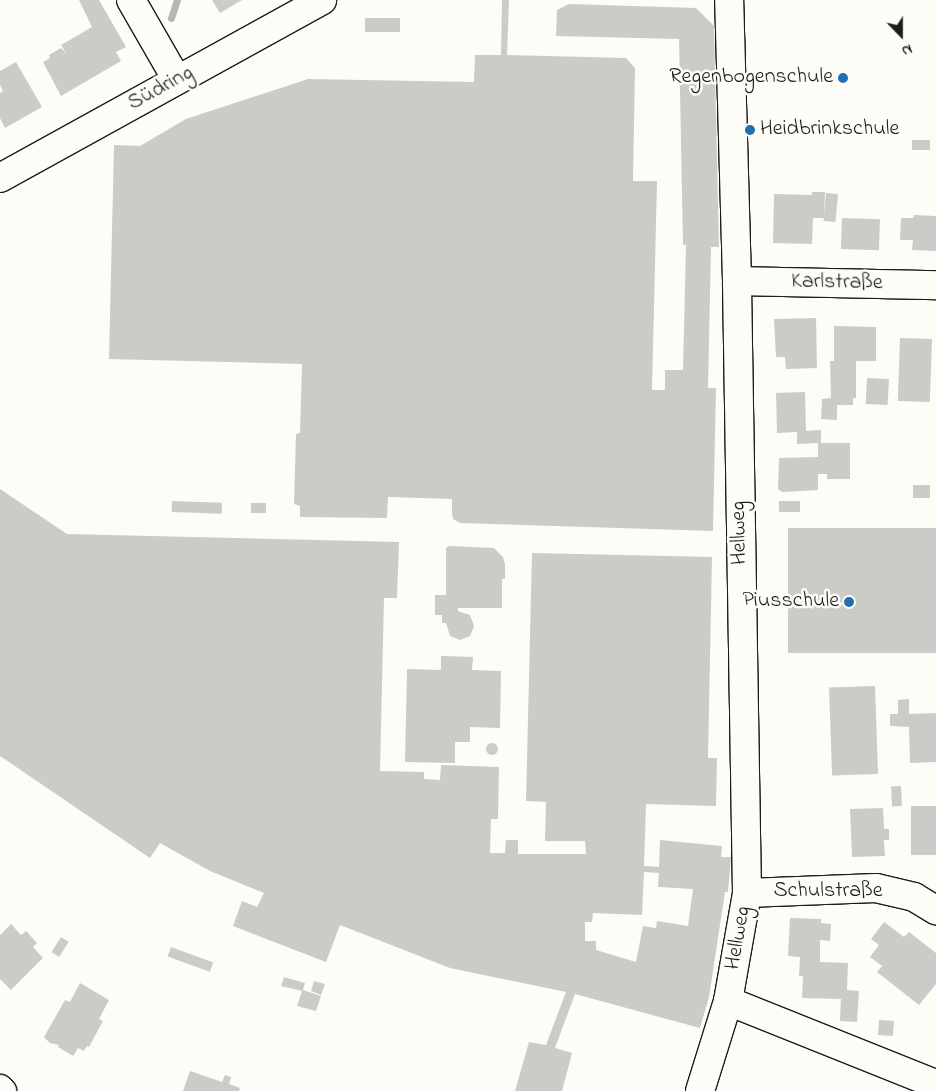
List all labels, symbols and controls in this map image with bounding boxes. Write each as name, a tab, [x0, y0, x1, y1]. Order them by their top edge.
north arrow	[876, 10, 926, 60]
text: N	[898, 38, 915, 61]
street label: Südring	[124, 60, 198, 118]
place label: Regenbogenschule	[669, 65, 833, 91]
marker: Regenbogenschule	[837, 72, 849, 84]
place label: Heidbrinkschule	[760, 117, 899, 143]
marker: Heidbrinkschule	[744, 124, 756, 136]
street label: Karlstraße	[791, 269, 883, 297]
street label: Hellweg	[726, 501, 754, 565]
place label: Piusschule	[742, 589, 839, 615]
marker: Piusschule	[843, 596, 855, 608]
street label: Schulstraße	[773, 879, 883, 905]
street label: Hellweg	[720, 904, 758, 972]

